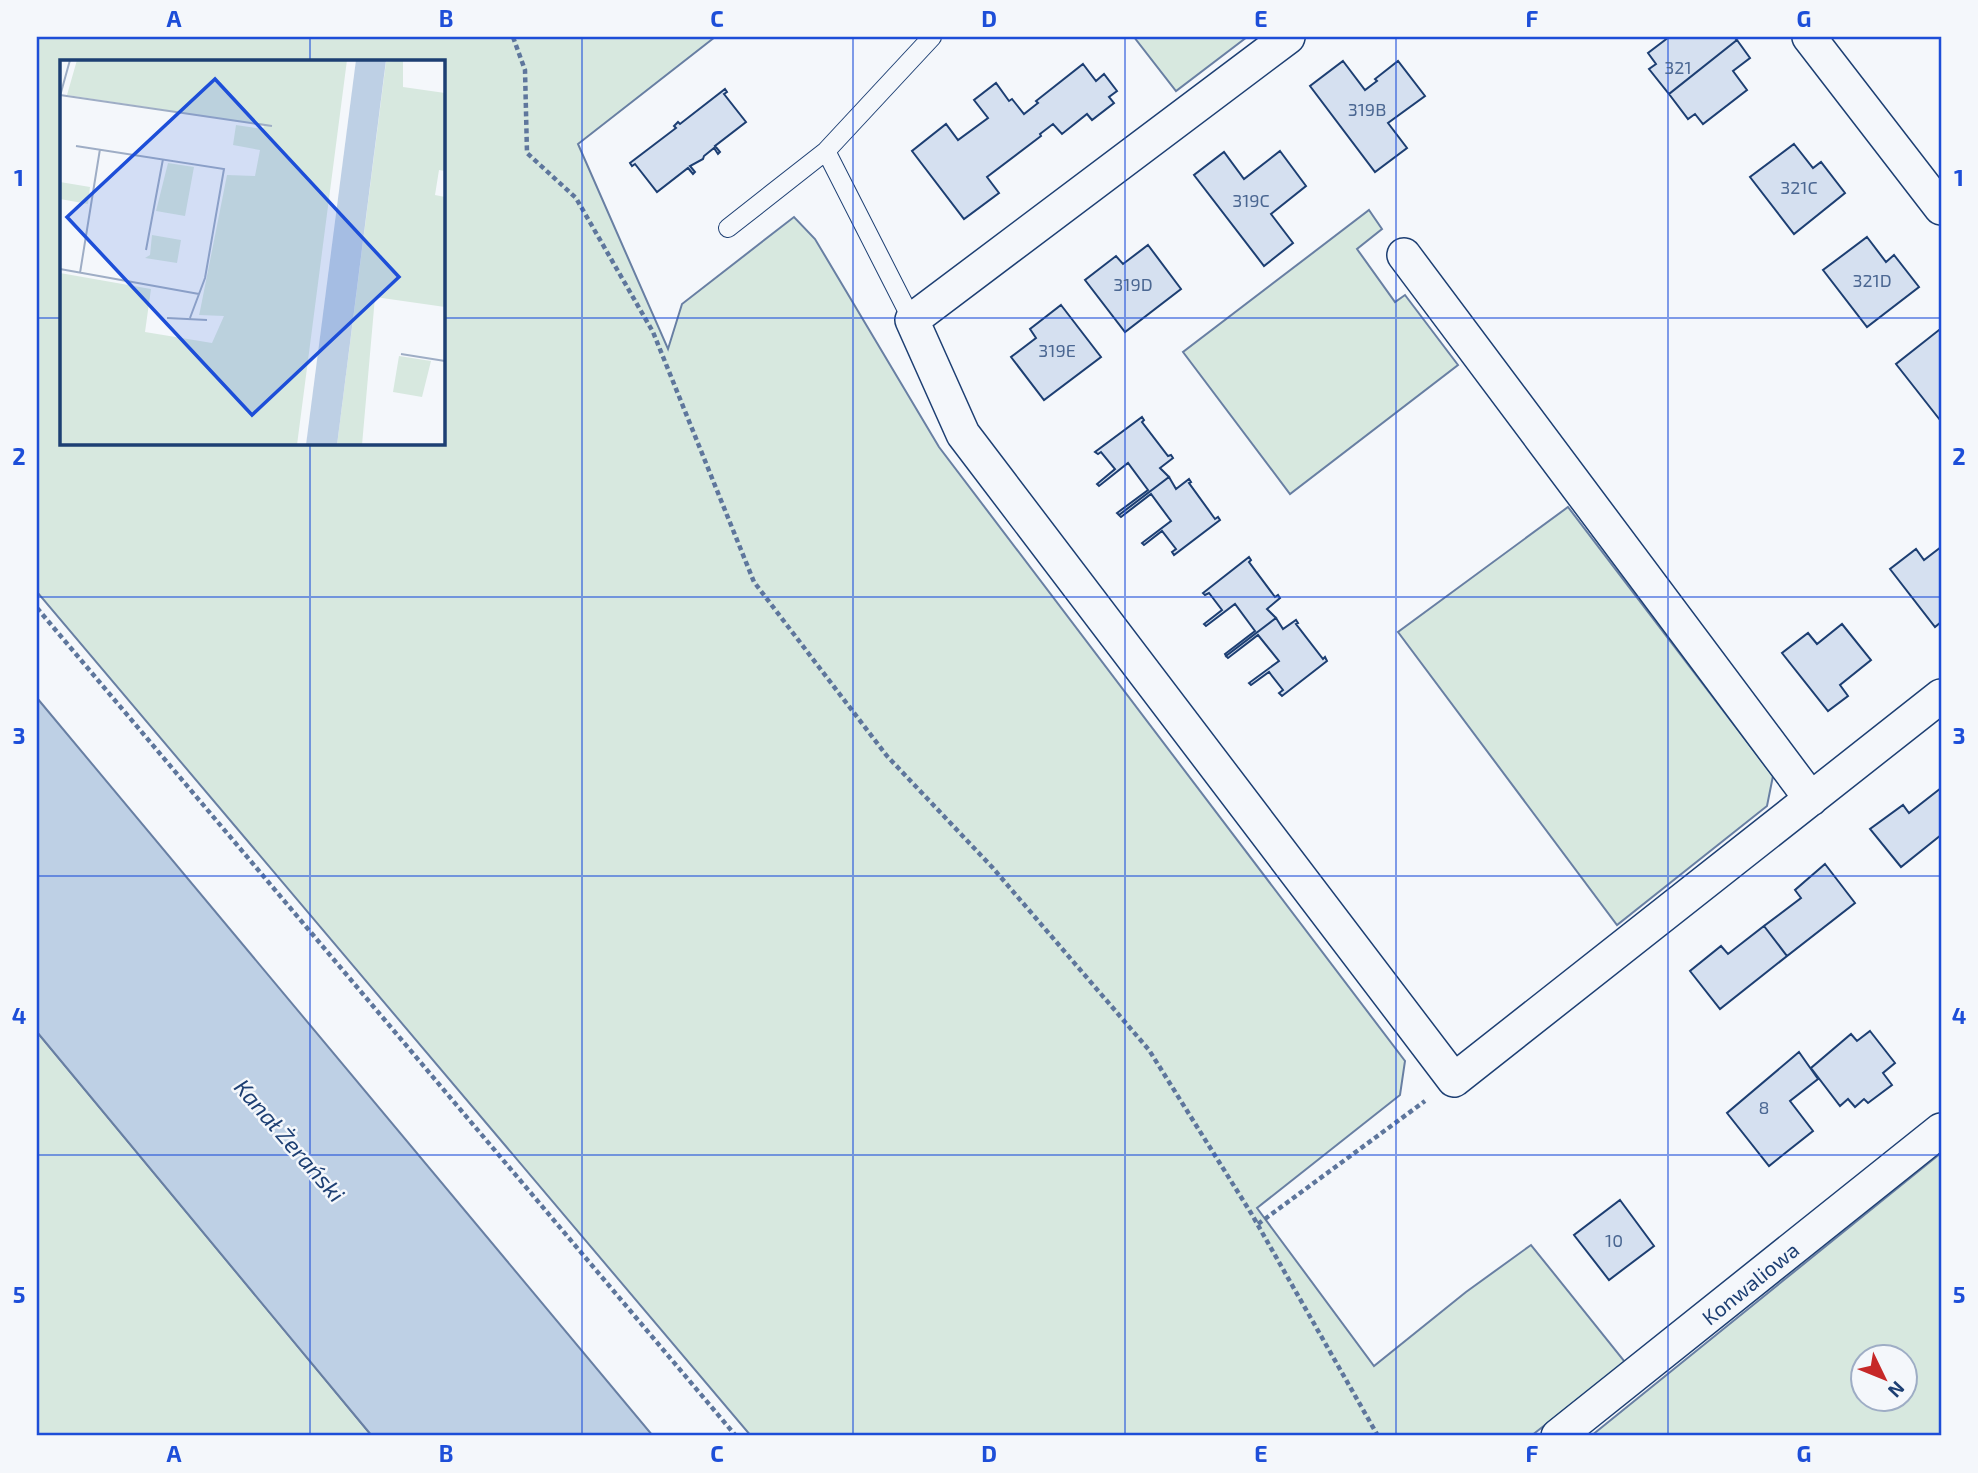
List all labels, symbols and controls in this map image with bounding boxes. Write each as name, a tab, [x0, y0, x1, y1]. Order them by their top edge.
text: A	[166, 4, 182, 32]
text: B	[439, 4, 453, 32]
text: C	[710, 4, 724, 32]
text: D	[981, 4, 997, 32]
text: E	[1254, 4, 1268, 32]
text: F	[1526, 4, 1539, 32]
text: G	[1797, 4, 1811, 32]
house number: 321	[1664, 56, 1692, 78]
inset map	[60, 60, 444, 444]
house number: 319B	[1348, 98, 1386, 120]
text: 1	[14, 163, 24, 191]
text: 1	[1954, 163, 1964, 191]
house number: 321C	[1780, 176, 1818, 198]
house number: 319C	[1232, 189, 1270, 211]
house number: 321D	[1852, 269, 1892, 291]
house number: 319D	[1113, 273, 1153, 295]
house number: 319E	[1038, 339, 1076, 361]
text: 2	[12, 442, 26, 470]
text: 2	[1952, 442, 1966, 470]
text: 3	[12, 721, 26, 749]
text: 3	[1952, 721, 1966, 749]
text: 4	[12, 1001, 26, 1029]
text: 4	[1952, 1001, 1966, 1029]
water label: Kanał Żerański	[229, 1073, 351, 1207]
house number: 8	[1759, 1096, 1769, 1118]
house number: 10	[1605, 1229, 1623, 1251]
street label: Konwaliowa	[1697, 1236, 1803, 1330]
text: 5	[13, 1280, 25, 1308]
text: 5	[1953, 1280, 1965, 1308]
north arrow	[1848, 1344, 1918, 1414]
text: N	[1884, 1377, 1910, 1403]
text: A	[166, 1439, 182, 1467]
text: B	[439, 1439, 453, 1467]
text: C	[710, 1439, 724, 1467]
text: D	[981, 1439, 997, 1467]
text: E	[1254, 1439, 1268, 1467]
text: F	[1526, 1439, 1539, 1467]
text: G	[1797, 1439, 1811, 1467]

